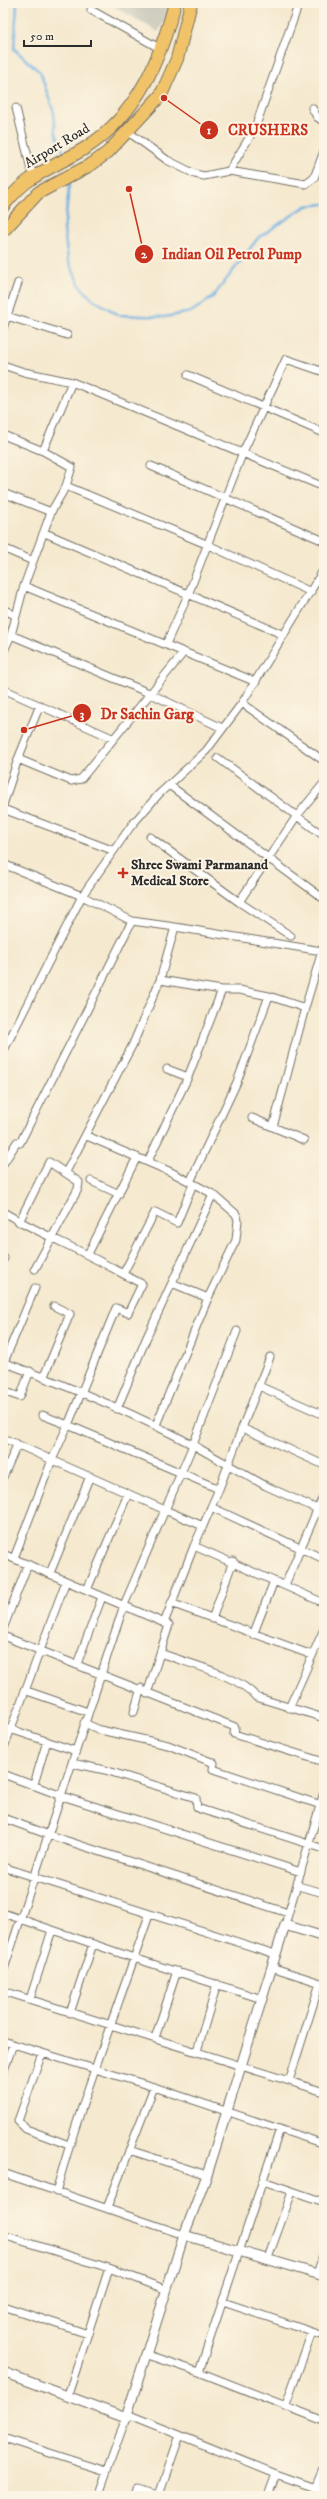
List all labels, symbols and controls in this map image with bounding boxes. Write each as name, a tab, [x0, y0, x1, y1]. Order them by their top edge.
scale bar	[24, 22, 91, 48]
text: 50 m	[30, 29, 54, 44]
callout: CRUSHERS	[199, 116, 316, 143]
street label: Airport Road	[21, 119, 93, 173]
text: CRUSHERS	[228, 121, 308, 140]
text: 1	[207, 123, 212, 138]
callout: Indian Oil Petrol Pump	[134, 241, 310, 268]
text: Indian Oil Petrol Pump	[162, 245, 302, 264]
text: 2	[141, 247, 148, 262]
callout: Dr Sachin Garg	[72, 700, 201, 727]
text: Dr Sachin Garg	[100, 705, 194, 724]
text: 3	[80, 707, 85, 722]
place label: Shree Swami Parmanand Medical Store	[131, 856, 269, 890]
marker: Shree Swami Parmanand Medical Store	[118, 868, 128, 878]

